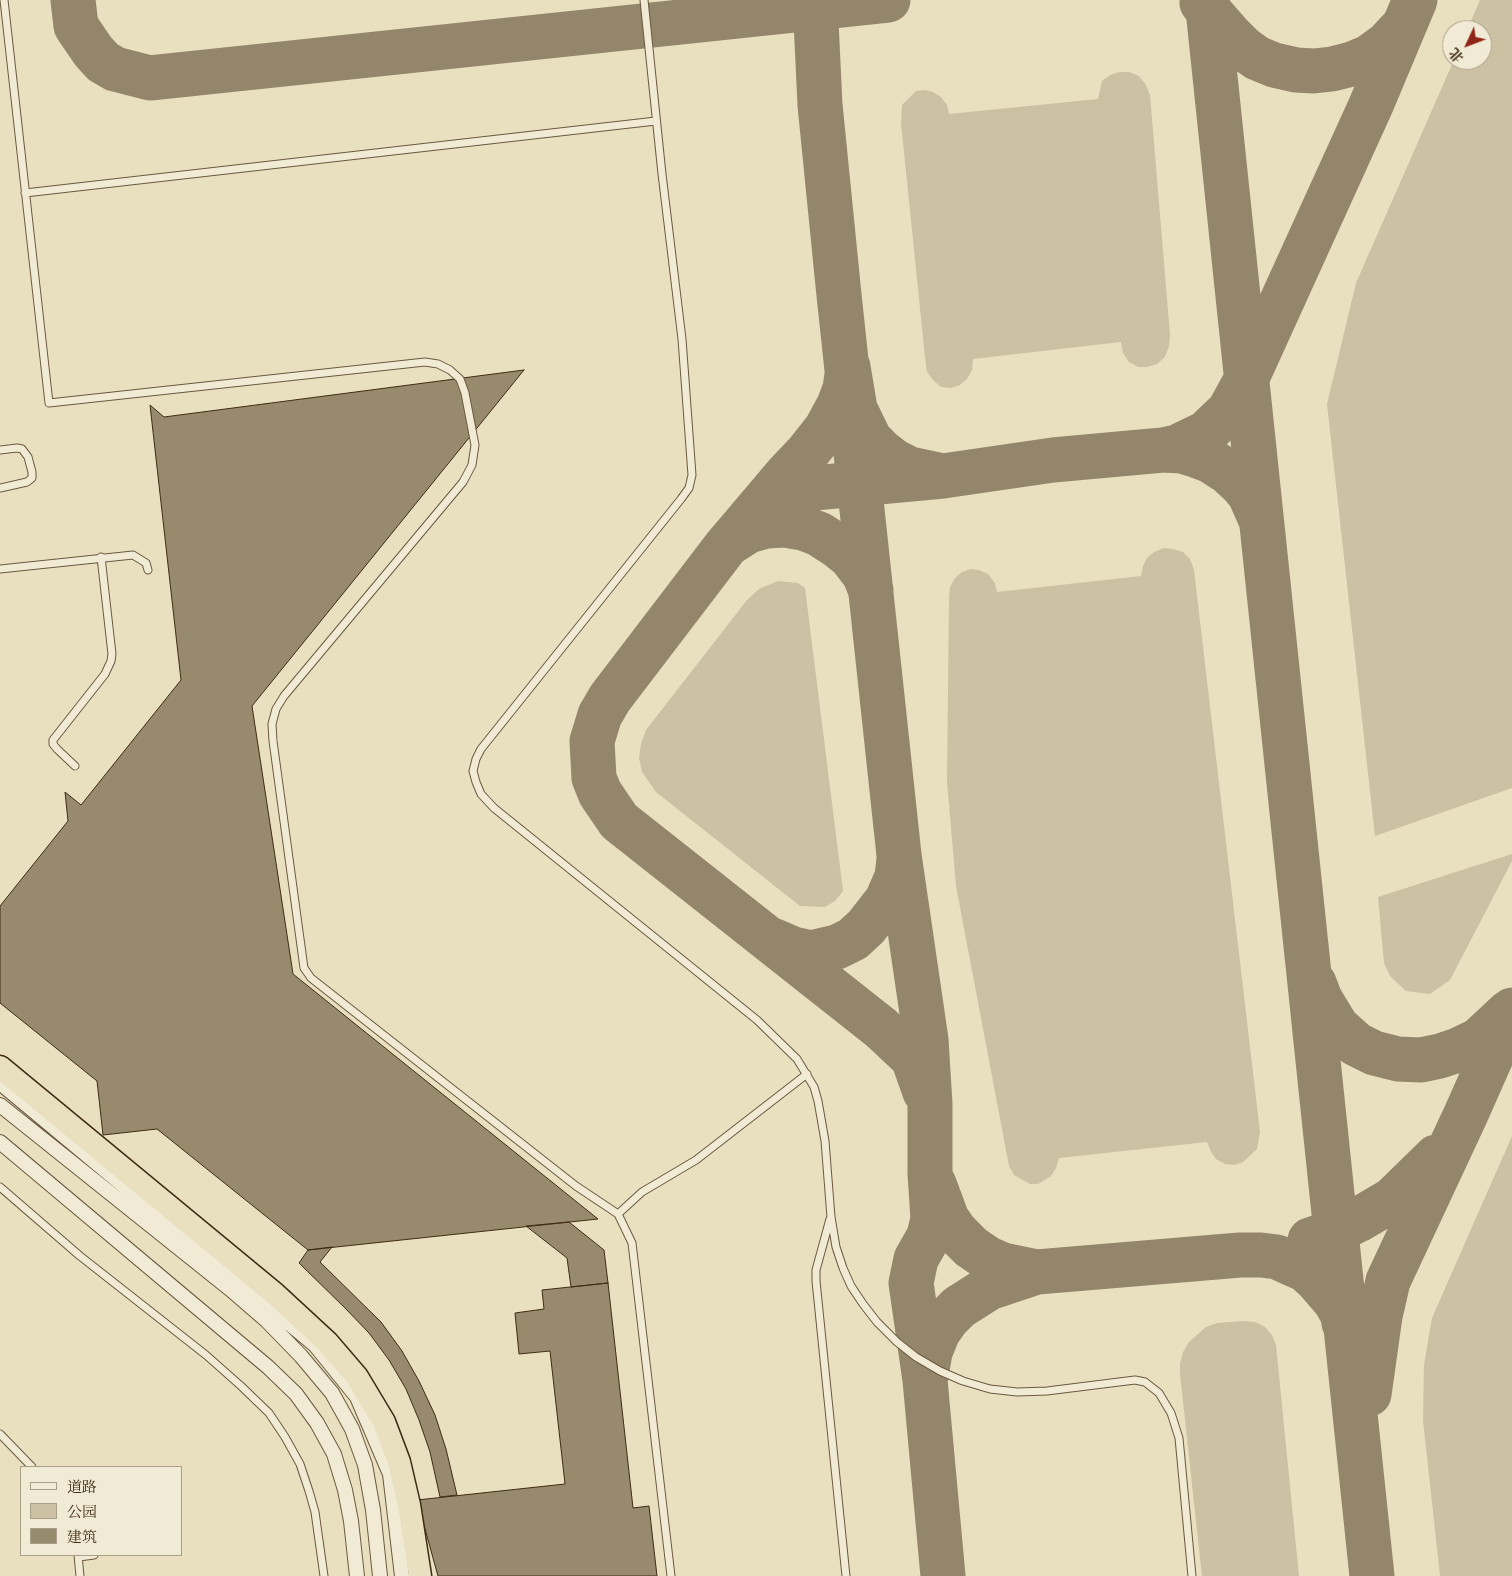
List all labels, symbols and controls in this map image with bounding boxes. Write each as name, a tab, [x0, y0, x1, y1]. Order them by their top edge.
north arrow	[1442, 20, 1492, 70]
text: 北	[1445, 44, 1467, 66]
legend	[20, 1466, 182, 1556]
text: 道路	[67, 1478, 97, 1496]
text: 公园	[67, 1503, 97, 1521]
text: 建筑	[67, 1528, 97, 1546]

